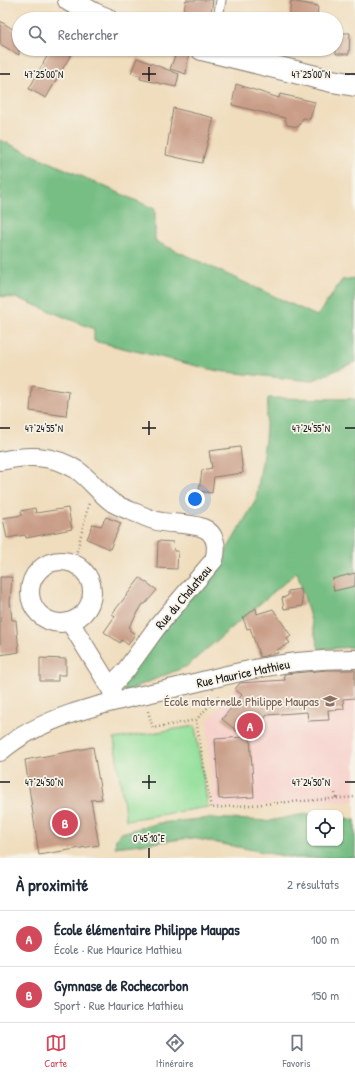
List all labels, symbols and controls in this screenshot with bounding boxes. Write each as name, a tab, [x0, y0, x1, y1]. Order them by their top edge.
search box	[12, 12, 343, 56]
icon: search	[26, 23, 48, 45]
text: Rechercher	[58, 24, 119, 45]
text: 47°25'00"N	[25, 68, 63, 81]
text: 47°25'00"N	[292, 68, 330, 81]
text: 47°24'55"N	[25, 422, 63, 435]
text: 47°24'55"N	[292, 422, 330, 435]
your location	[185, 489, 205, 509]
street label: Rue du Chalateau	[151, 561, 215, 633]
street label: Rue Maurice Mathieu	[195, 654, 291, 692]
place label: École maternelle Philippe Maupas	[164, 692, 319, 710]
school or university icon: École maternelle Philippe Maupas	[322, 693, 338, 709]
pin: A	[237, 711, 263, 741]
text: 47°24'50"N	[25, 776, 63, 789]
text: 47°24'50"N	[292, 776, 330, 789]
pin: B	[52, 808, 78, 838]
map controls	[307, 810, 343, 846]
button: locate	[307, 810, 343, 846]
text: 0°45'10"E	[133, 832, 166, 845]
text: À proximité	[16, 873, 88, 896]
text: 2 résultats	[287, 875, 339, 893]
text: École élémentaire Philippe Maupas	[54, 919, 240, 940]
text: A	[26, 930, 32, 948]
text: 100 m	[311, 930, 339, 948]
text: École · Rue Maurice Mathieu	[54, 940, 182, 958]
text: Gymnase de Rochecorbon	[54, 975, 188, 996]
text: B	[26, 986, 32, 1004]
text: 150 m	[311, 986, 339, 1004]
text: Sport · Rue Maurice Mathieu	[54, 996, 183, 1014]
tab: Carte	[44, 1032, 67, 1070]
tab: Itinéraire	[156, 1032, 194, 1070]
tab: Favoris	[282, 1032, 311, 1070]

